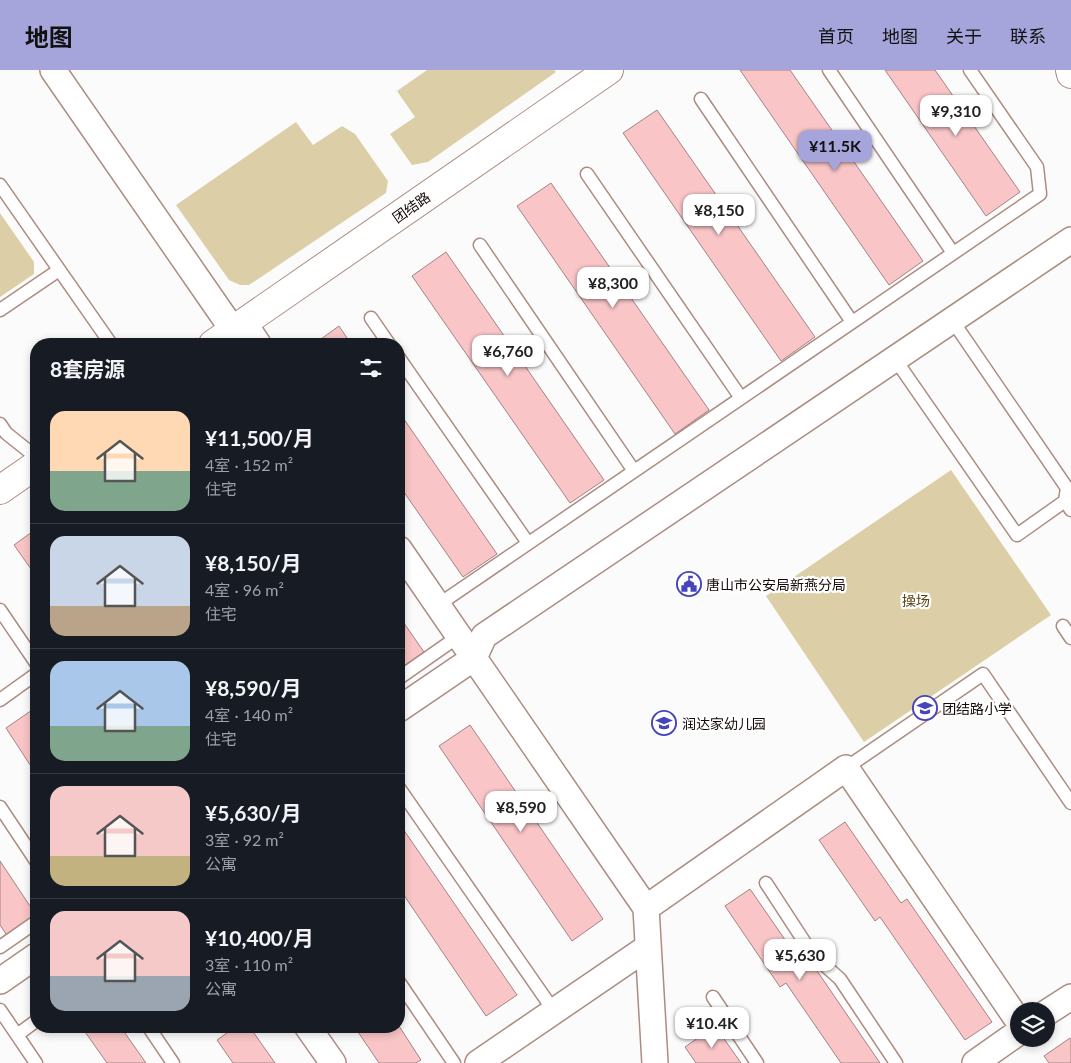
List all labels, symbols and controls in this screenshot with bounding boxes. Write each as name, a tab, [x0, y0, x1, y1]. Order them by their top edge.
text: 地图	[25, 22, 73, 51]
text: 首页	[818, 25, 854, 47]
text: 地图	[882, 25, 918, 47]
text: 关于	[946, 25, 982, 47]
text: 联系	[1010, 25, 1046, 47]
pin: ¥9,310	[915, 94, 997, 137]
text: ¥9,310	[931, 101, 981, 120]
pin: ¥11.5K	[794, 129, 876, 172]
text: ¥11.5K	[809, 136, 861, 155]
street label: 团结路	[389, 188, 433, 226]
pin: ¥8,150	[678, 194, 760, 236]
text: ¥8,150	[694, 200, 744, 219]
pin: ¥8,300	[572, 266, 654, 309]
text: ¥8,300	[588, 273, 638, 292]
pin: ¥6,760	[467, 334, 549, 377]
text: ¥6,760	[483, 341, 533, 360]
icon: filters	[357, 354, 385, 382]
text: 8套房源	[50, 356, 125, 381]
text: ¥11,500/月	[205, 425, 314, 450]
icon: home	[90, 431, 150, 491]
text: 4室 · 152 m²	[205, 455, 293, 474]
text: 住宅	[205, 479, 237, 498]
text: ¥8,150/月	[205, 550, 302, 575]
icon: home	[90, 556, 150, 616]
public building icon: 唐山市公安局新燕分局	[676, 571, 702, 597]
place label: 唐山市公安局新燕分局	[706, 576, 846, 593]
text: 4室 · 96 m²	[205, 580, 284, 599]
park label: 操场	[902, 592, 930, 609]
text: 住宅	[205, 604, 237, 623]
text: ¥8,590/月	[205, 675, 302, 700]
icon: home	[90, 681, 150, 741]
school or university icon: 团结路小学	[912, 695, 938, 721]
place label: 团结路小学	[942, 700, 1012, 717]
text: 4室 · 140 m²	[205, 705, 293, 724]
school or university icon: 润达家幼儿园	[651, 710, 677, 736]
place label: 润达家幼儿园	[682, 715, 766, 732]
text: 住宅	[205, 729, 237, 748]
pin: ¥8,590	[480, 790, 562, 833]
text: ¥8,590	[496, 797, 546, 816]
text: ¥5,630/月	[205, 800, 302, 825]
icon: home	[90, 806, 150, 866]
text: 3室 · 92 m²	[205, 830, 284, 849]
text: 公寓	[205, 854, 237, 873]
text: ¥10,400/月	[205, 925, 314, 950]
icon: home	[90, 931, 150, 991]
pin: ¥5,630	[759, 938, 841, 981]
text: ¥5,630	[775, 945, 825, 964]
text: 3室 · 110 m²	[205, 955, 293, 974]
text: 公寓	[205, 979, 237, 998]
map controls	[1010, 1002, 1055, 1047]
button: layers	[1010, 1002, 1055, 1047]
pin: ¥10.4K	[671, 1006, 753, 1049]
text: ¥10.4K	[686, 1013, 738, 1032]

